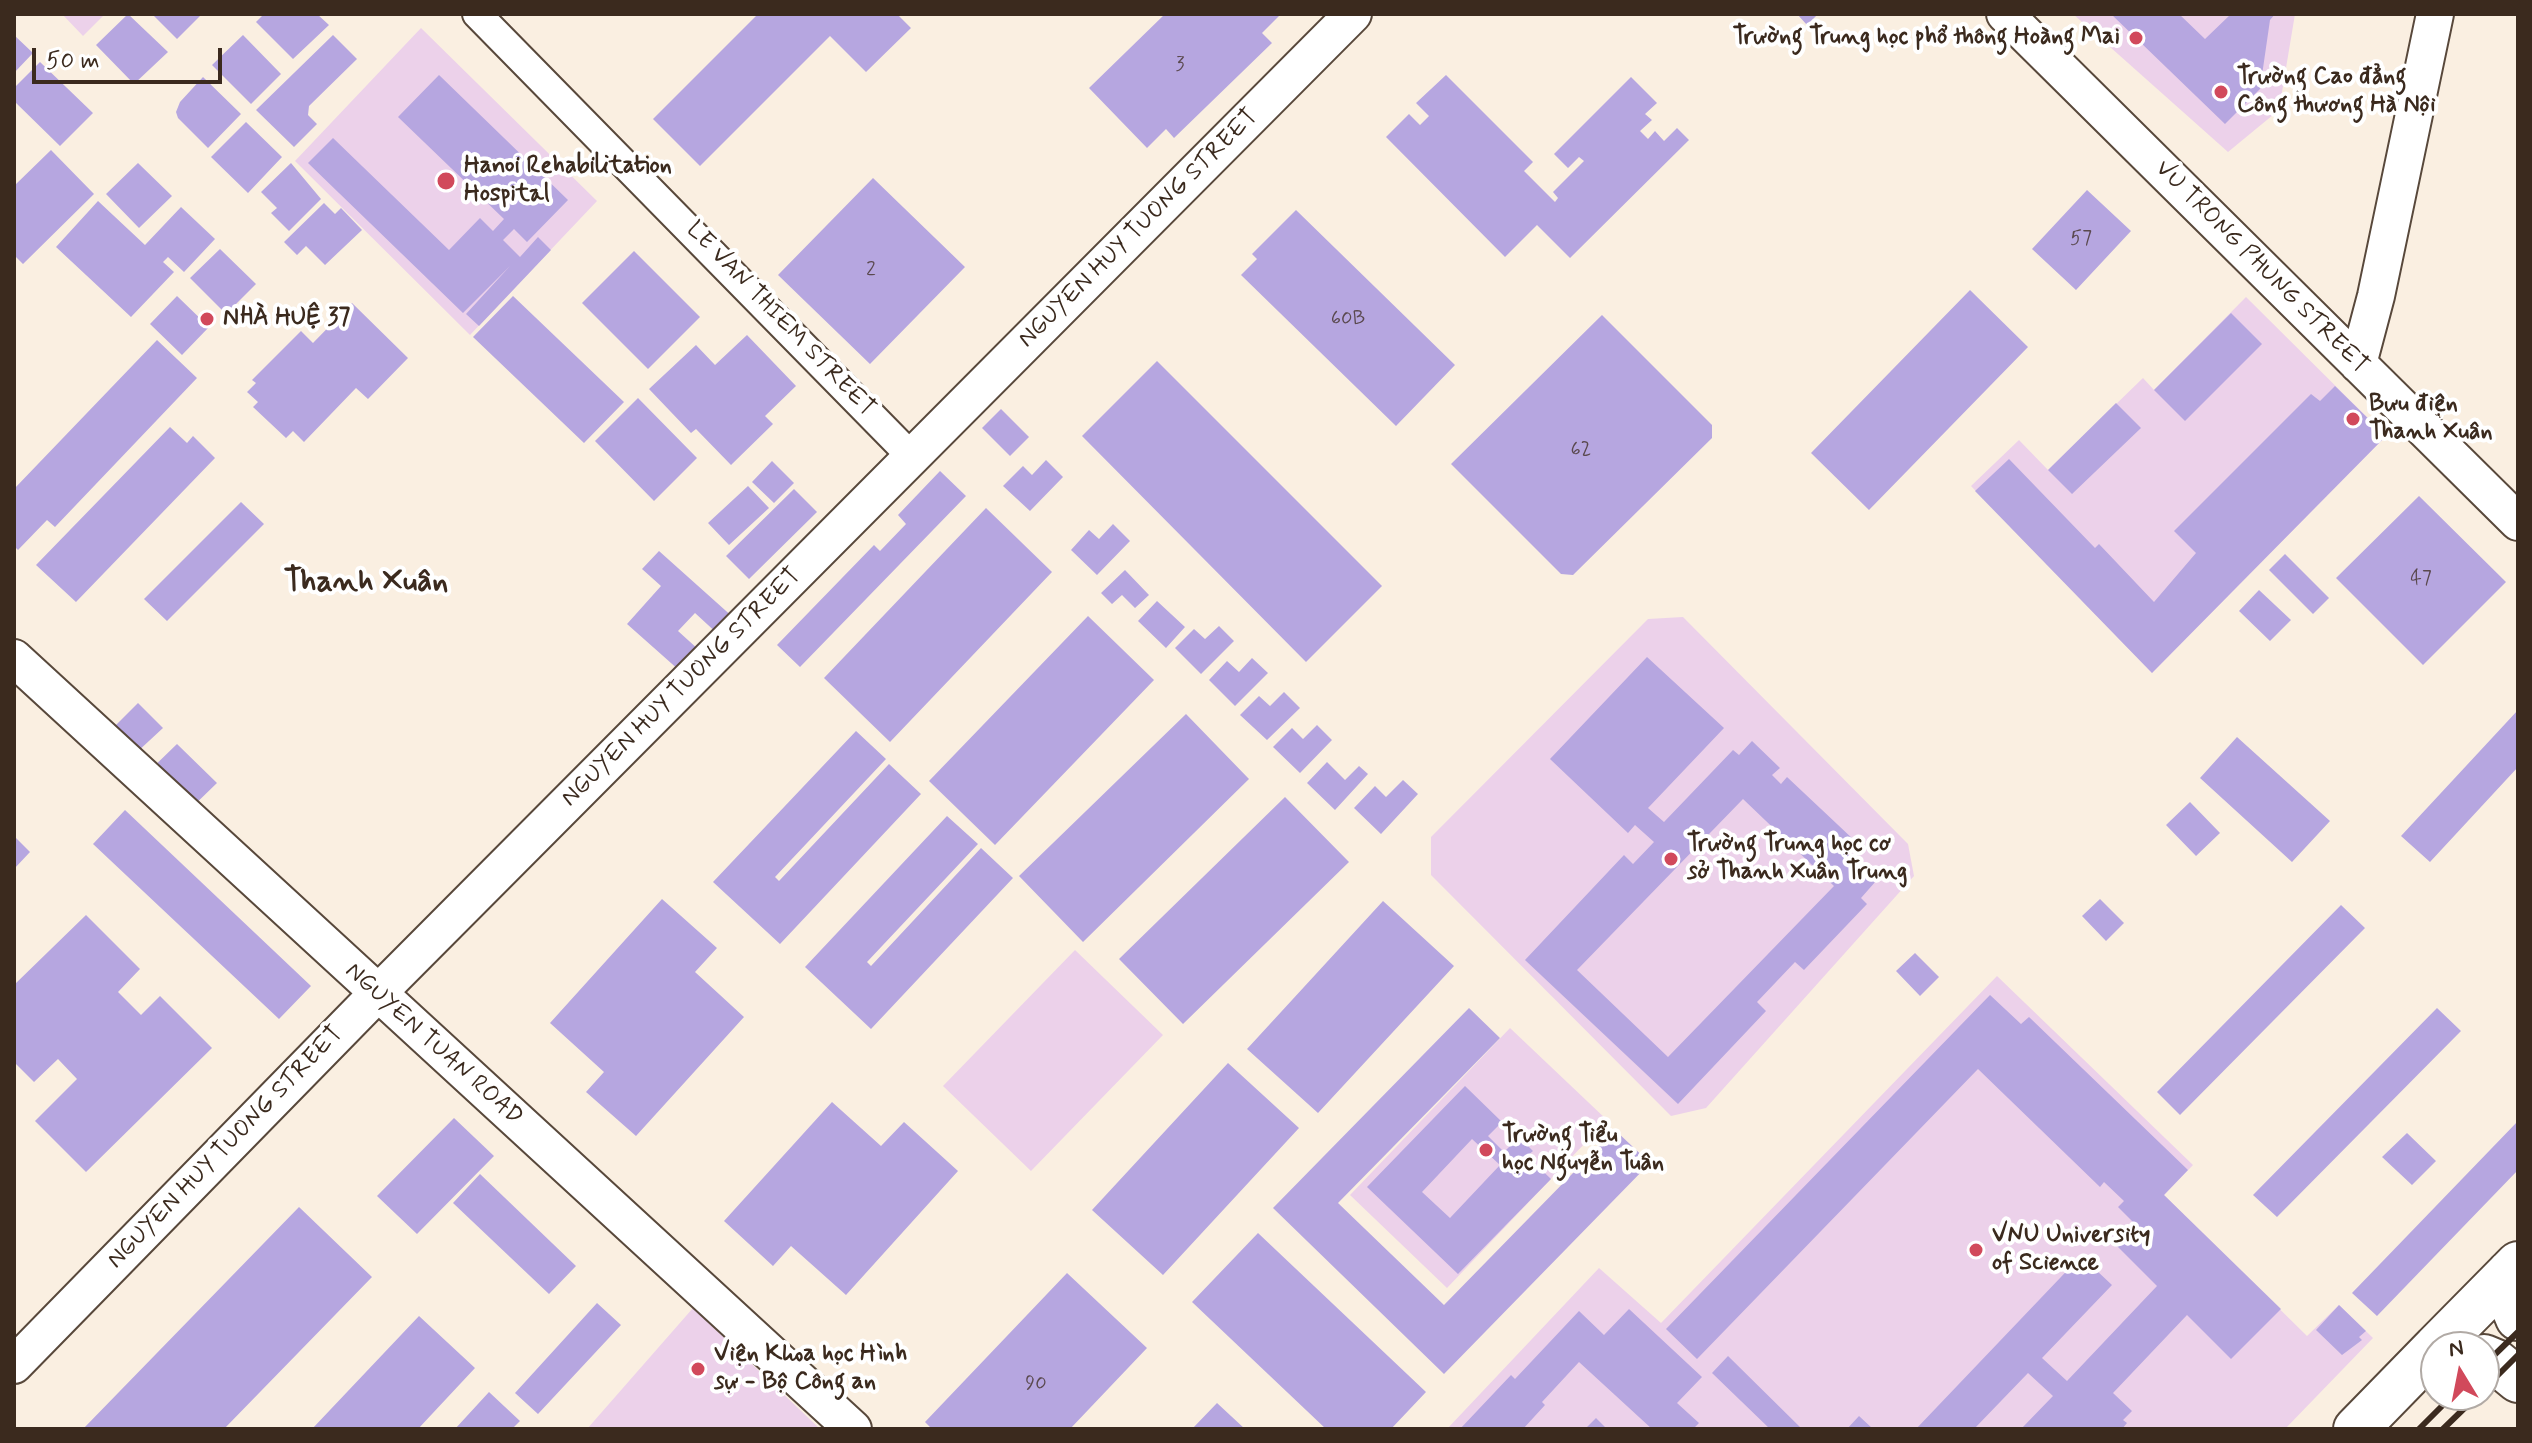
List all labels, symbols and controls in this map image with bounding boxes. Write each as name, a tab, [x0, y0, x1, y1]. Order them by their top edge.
place label: Trường Trung học phổ thông Hoàng Mai	[1733, 24, 2120, 52]
marker: Trường Trung học phổ thông Hoàng Mai	[2127, 29, 2145, 47]
scale bar	[36, 32, 226, 82]
text: 50 m	[46, 46, 100, 77]
house number: 3	[1175, 54, 1185, 78]
place label: Trường Cao đẳng Công thương Hà Nội	[2237, 64, 2436, 120]
marker: Trường Cao đẳng Công thương Hà Nội	[2212, 83, 2230, 101]
street label: NGUYEN HUY TUONG STREET	[1013, 103, 1265, 355]
place label: Hanoi Rehabilitation Hospital	[464, 153, 672, 209]
street label: VU TRONG PHUNG STREET	[2148, 155, 2374, 381]
marker: Hanoi Rehabilitation Hospital	[435, 170, 457, 192]
street label: LE VAN THIEM STREET	[679, 216, 881, 424]
house number: 57	[2070, 228, 2092, 252]
house number: 2	[866, 259, 876, 283]
place label: NHÀ HUỆ 37	[223, 305, 350, 333]
house number: 60B	[1331, 308, 1365, 332]
marker: NHÀ HUỆ 37	[198, 310, 216, 328]
place label: Bưu điện Thanh Xuân	[2369, 391, 2493, 447]
marker: Bưu điện Thanh Xuân	[2344, 410, 2362, 428]
house number: 62	[1571, 439, 1591, 463]
street label: NGUYEN HUY TUONG STREET	[556, 562, 808, 814]
district label: Thanh Xuân	[284, 564, 448, 602]
house number: 47	[2410, 568, 2432, 592]
place label: Trường Trung học cơ sở Thanh Xuân Trung	[1687, 831, 1907, 887]
marker: Trường Trung học cơ sở Thanh Xuân Trung	[1662, 850, 1680, 868]
street label: NGUYEN TUAN ROAD	[338, 958, 528, 1132]
street label: NGUYEN HUY TUONG STREET	[102, 1021, 350, 1275]
place label: Trường Tiểu học Nguyễn Tuân	[1502, 1122, 1664, 1178]
marker: Trường Tiểu học Nguyễn Tuân	[1477, 1141, 1495, 1159]
place label: VNU University of Science	[1992, 1222, 2150, 1278]
marker: VNU University of Science	[1967, 1241, 1985, 1259]
north arrow	[2420, 1331, 2500, 1411]
text: N	[2447, 1334, 2466, 1364]
place label: Viện Khoa học Hình sự - Bộ Công an	[714, 1341, 907, 1397]
marker: Viện Khoa học Hình sự - Bộ Công an	[689, 1360, 707, 1378]
house number: 90	[1025, 1373, 1047, 1397]

